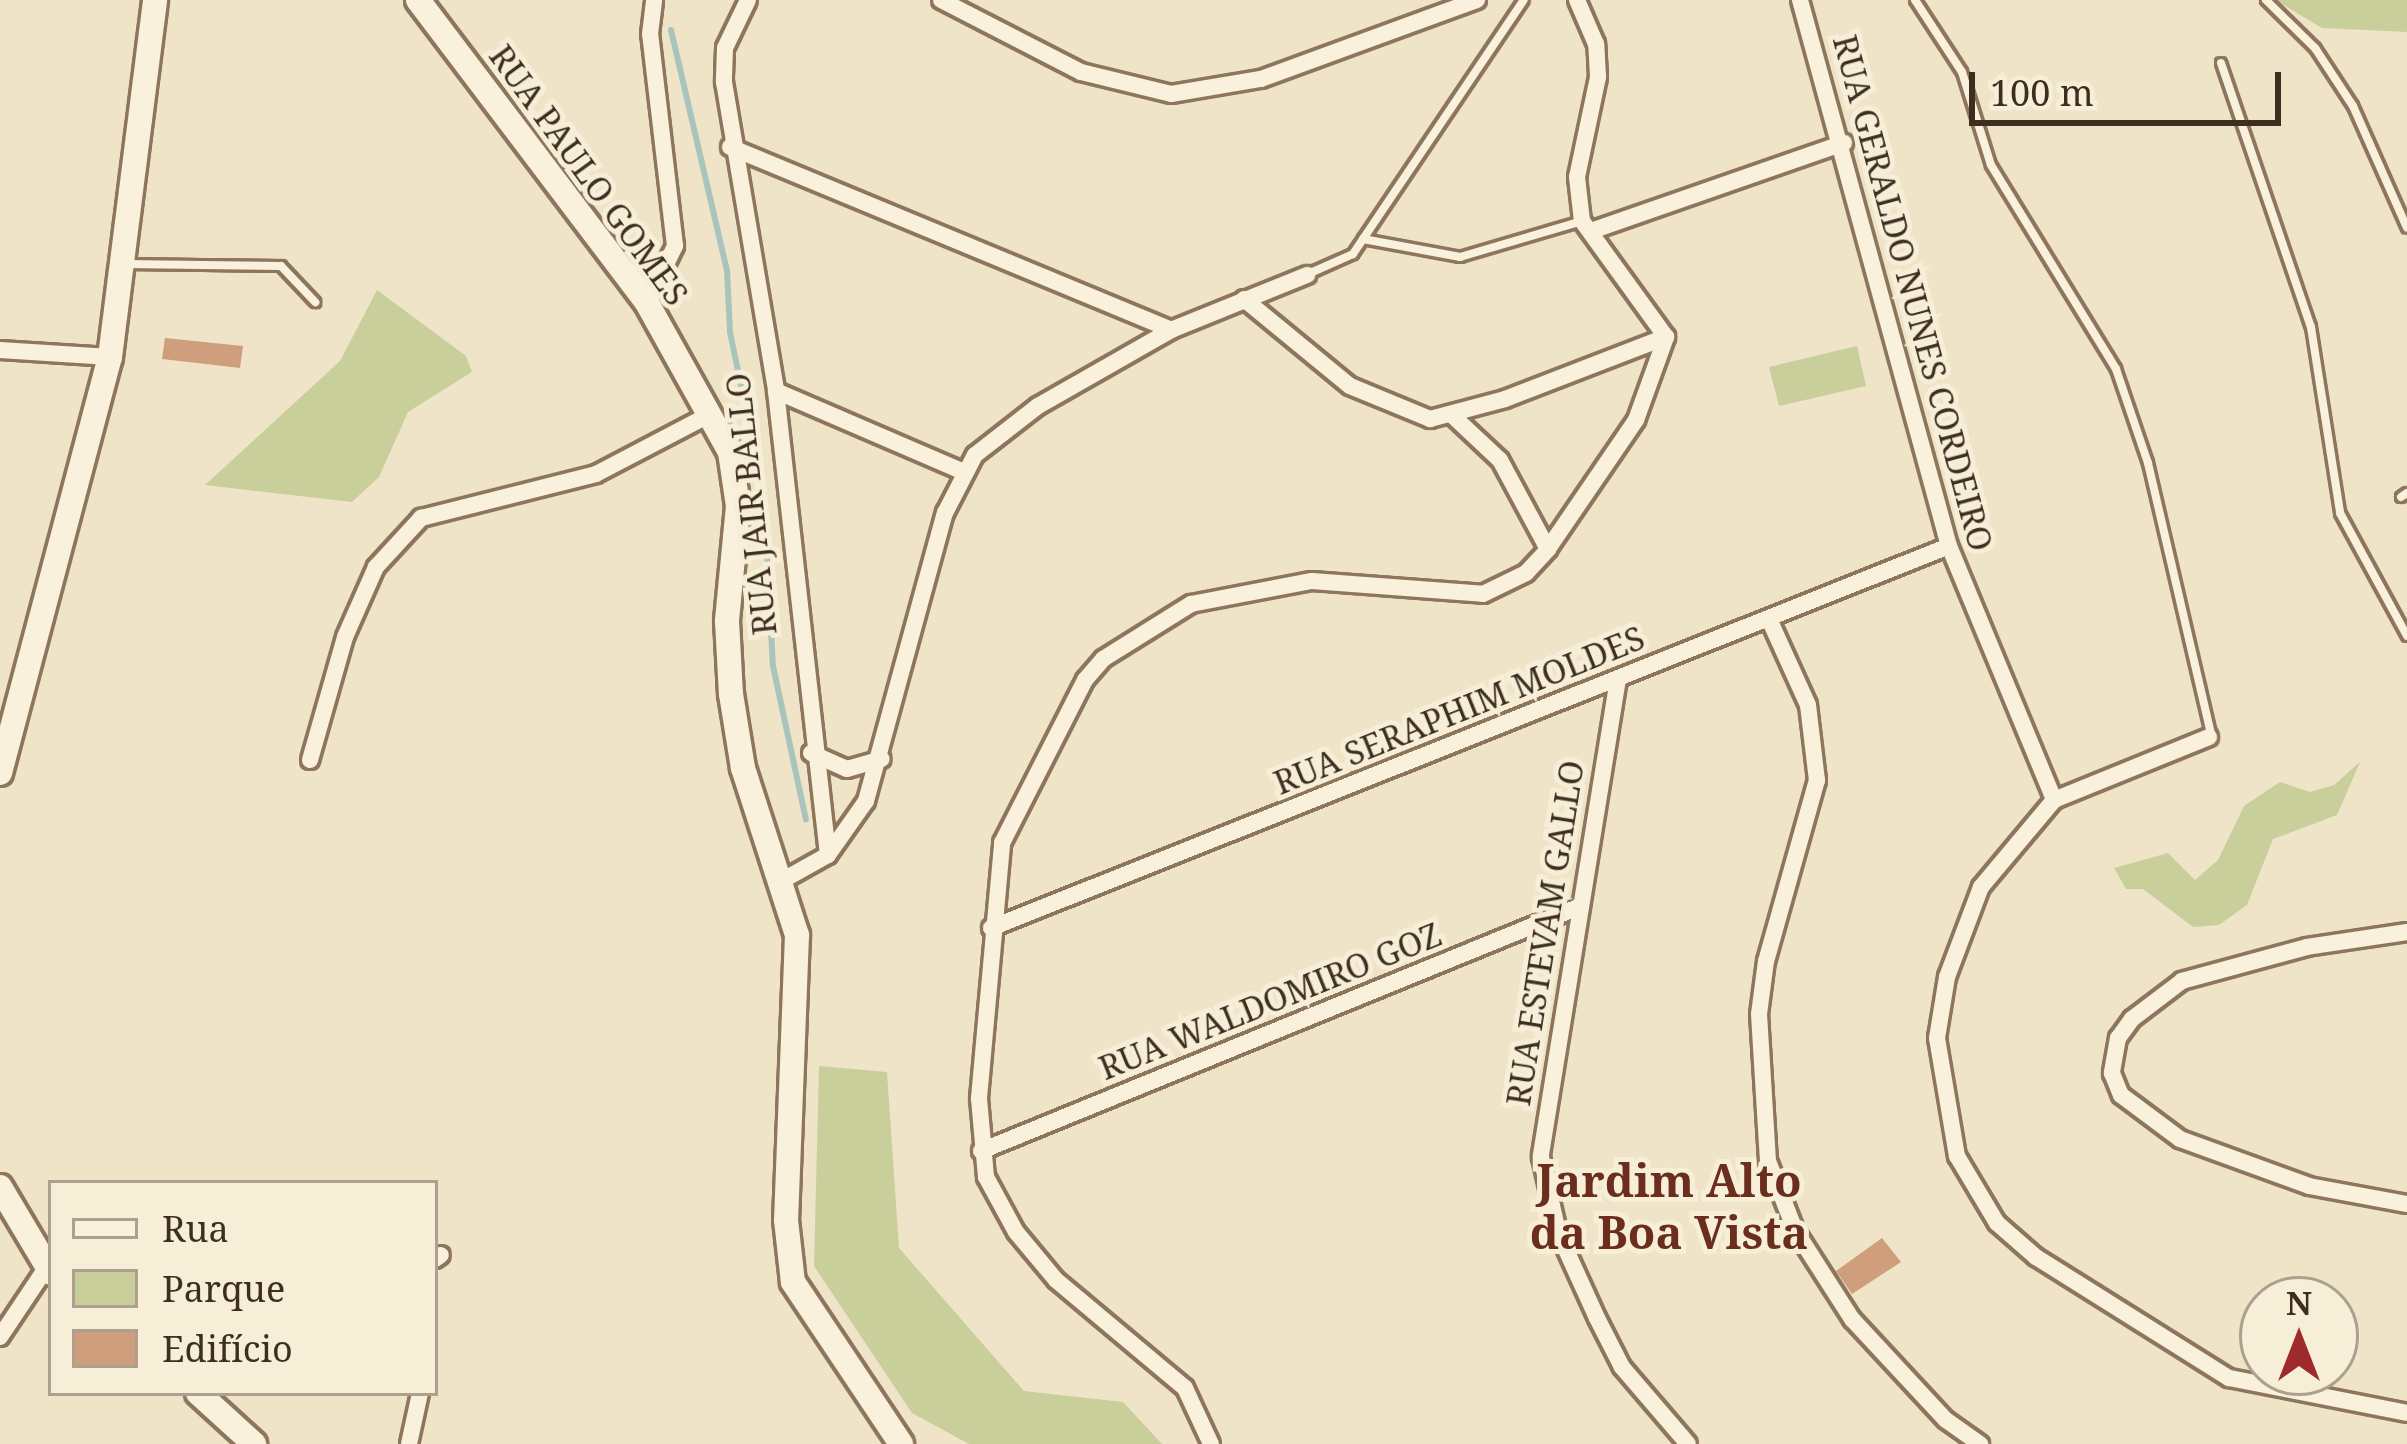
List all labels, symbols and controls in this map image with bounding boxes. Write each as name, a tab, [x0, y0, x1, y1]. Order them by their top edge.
street label: RUA GERALDO NUNES CORDEIRO	[1825, 31, 2001, 555]
street label: RUA PAULO GOMES	[481, 37, 697, 313]
scale bar	[1975, 48, 2287, 122]
text: 100 m	[1990, 68, 2094, 117]
street label: RUA JAIR BALLO	[718, 371, 784, 637]
street label: RUA SERAPHIM MOLDES	[1268, 618, 1650, 802]
street label: RUA ESTEVAM GALLO	[1498, 758, 1592, 1108]
street label: RUA WALDOMIRO GOZ	[1093, 914, 1447, 1088]
district label: Jardim Alto da Boa Vista	[1530, 1153, 1808, 1259]
legend	[48, 1180, 438, 1396]
text: Rua	[162, 1204, 229, 1253]
text: Parque	[162, 1264, 285, 1313]
north arrow	[2239, 1276, 2359, 1396]
text: N	[2286, 1280, 2312, 1325]
text: Edifício	[162, 1324, 293, 1373]

